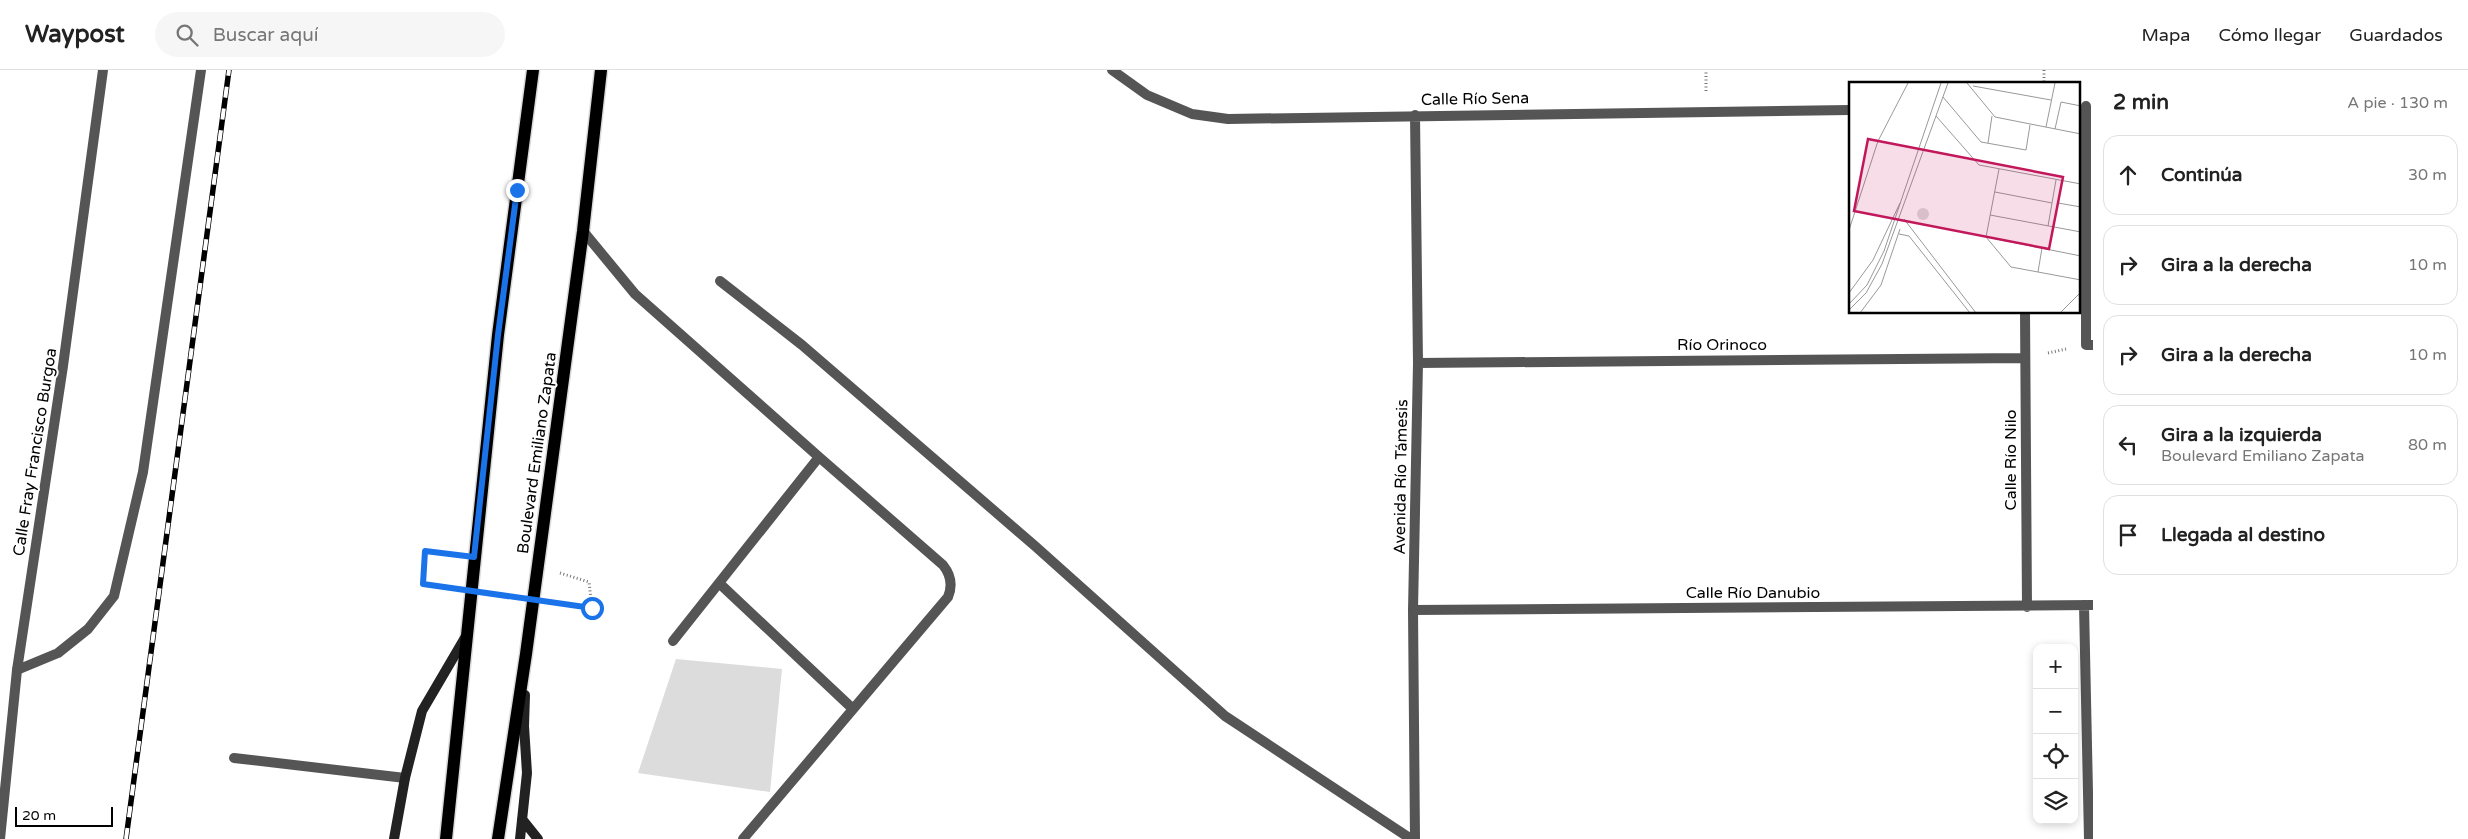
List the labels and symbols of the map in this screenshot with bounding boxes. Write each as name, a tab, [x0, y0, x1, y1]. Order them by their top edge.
inset map	[1849, 82, 2080, 314]
street label: Calle Río Sena	[1421, 88, 1529, 110]
route end	[506, 179, 529, 202]
street label: Río Orinoco	[1677, 335, 1767, 355]
street label: Calle Fray Francisco Burgoa	[9, 347, 61, 557]
street label: Boulevard Emiliano Zapata	[513, 351, 561, 555]
street label: Avenida Río Támesis	[1390, 399, 1412, 555]
street label: Calle Río Nilo	[2001, 410, 2021, 510]
street label: Calle Río Danubio	[1686, 583, 1820, 603]
route start	[581, 597, 604, 620]
scale bar	[15, 804, 112, 827]

